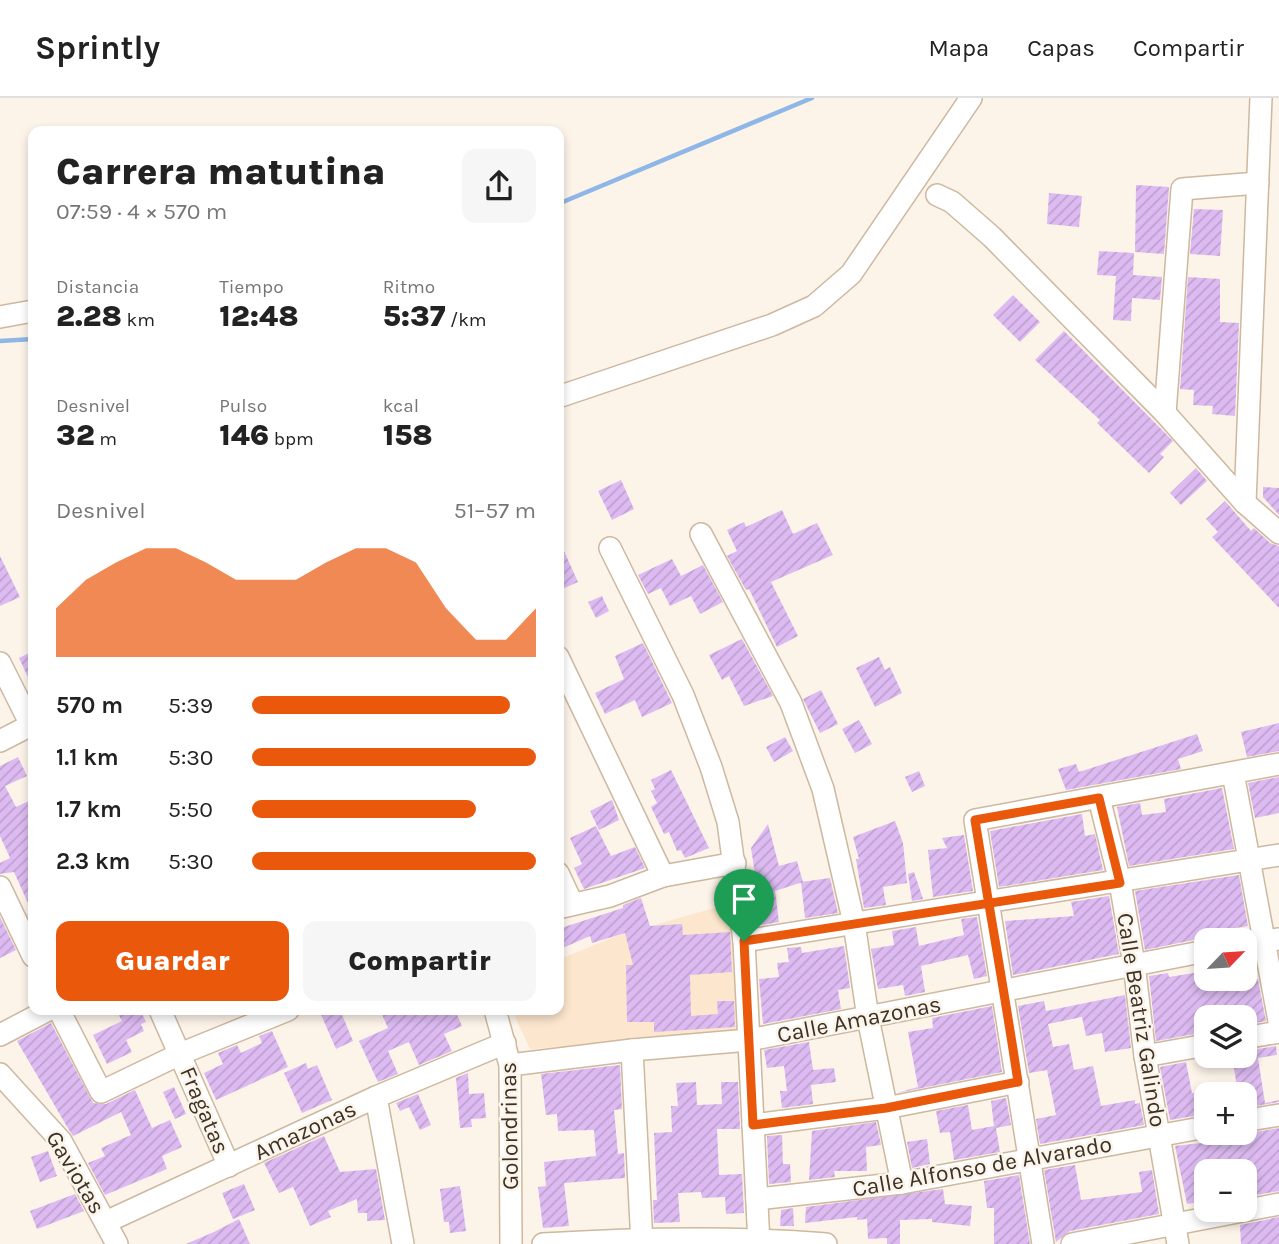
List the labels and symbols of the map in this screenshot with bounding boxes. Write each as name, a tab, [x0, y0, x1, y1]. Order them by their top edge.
pin	[714, 869, 774, 941]
street label: Calle Beatriz Galindo	[1111, 911, 1172, 1129]
north arrow	[1194, 928, 1256, 990]
street label: Calle Amazonas	[775, 990, 943, 1049]
street label: Golondrinas	[495, 1062, 524, 1190]
street label: Fragatas	[174, 1063, 235, 1158]
street label: Amazonas	[250, 1095, 361, 1166]
street label: Gaviotas	[40, 1126, 111, 1219]
street label: Calle Alfonso de Alvarado	[850, 1130, 1114, 1203]

